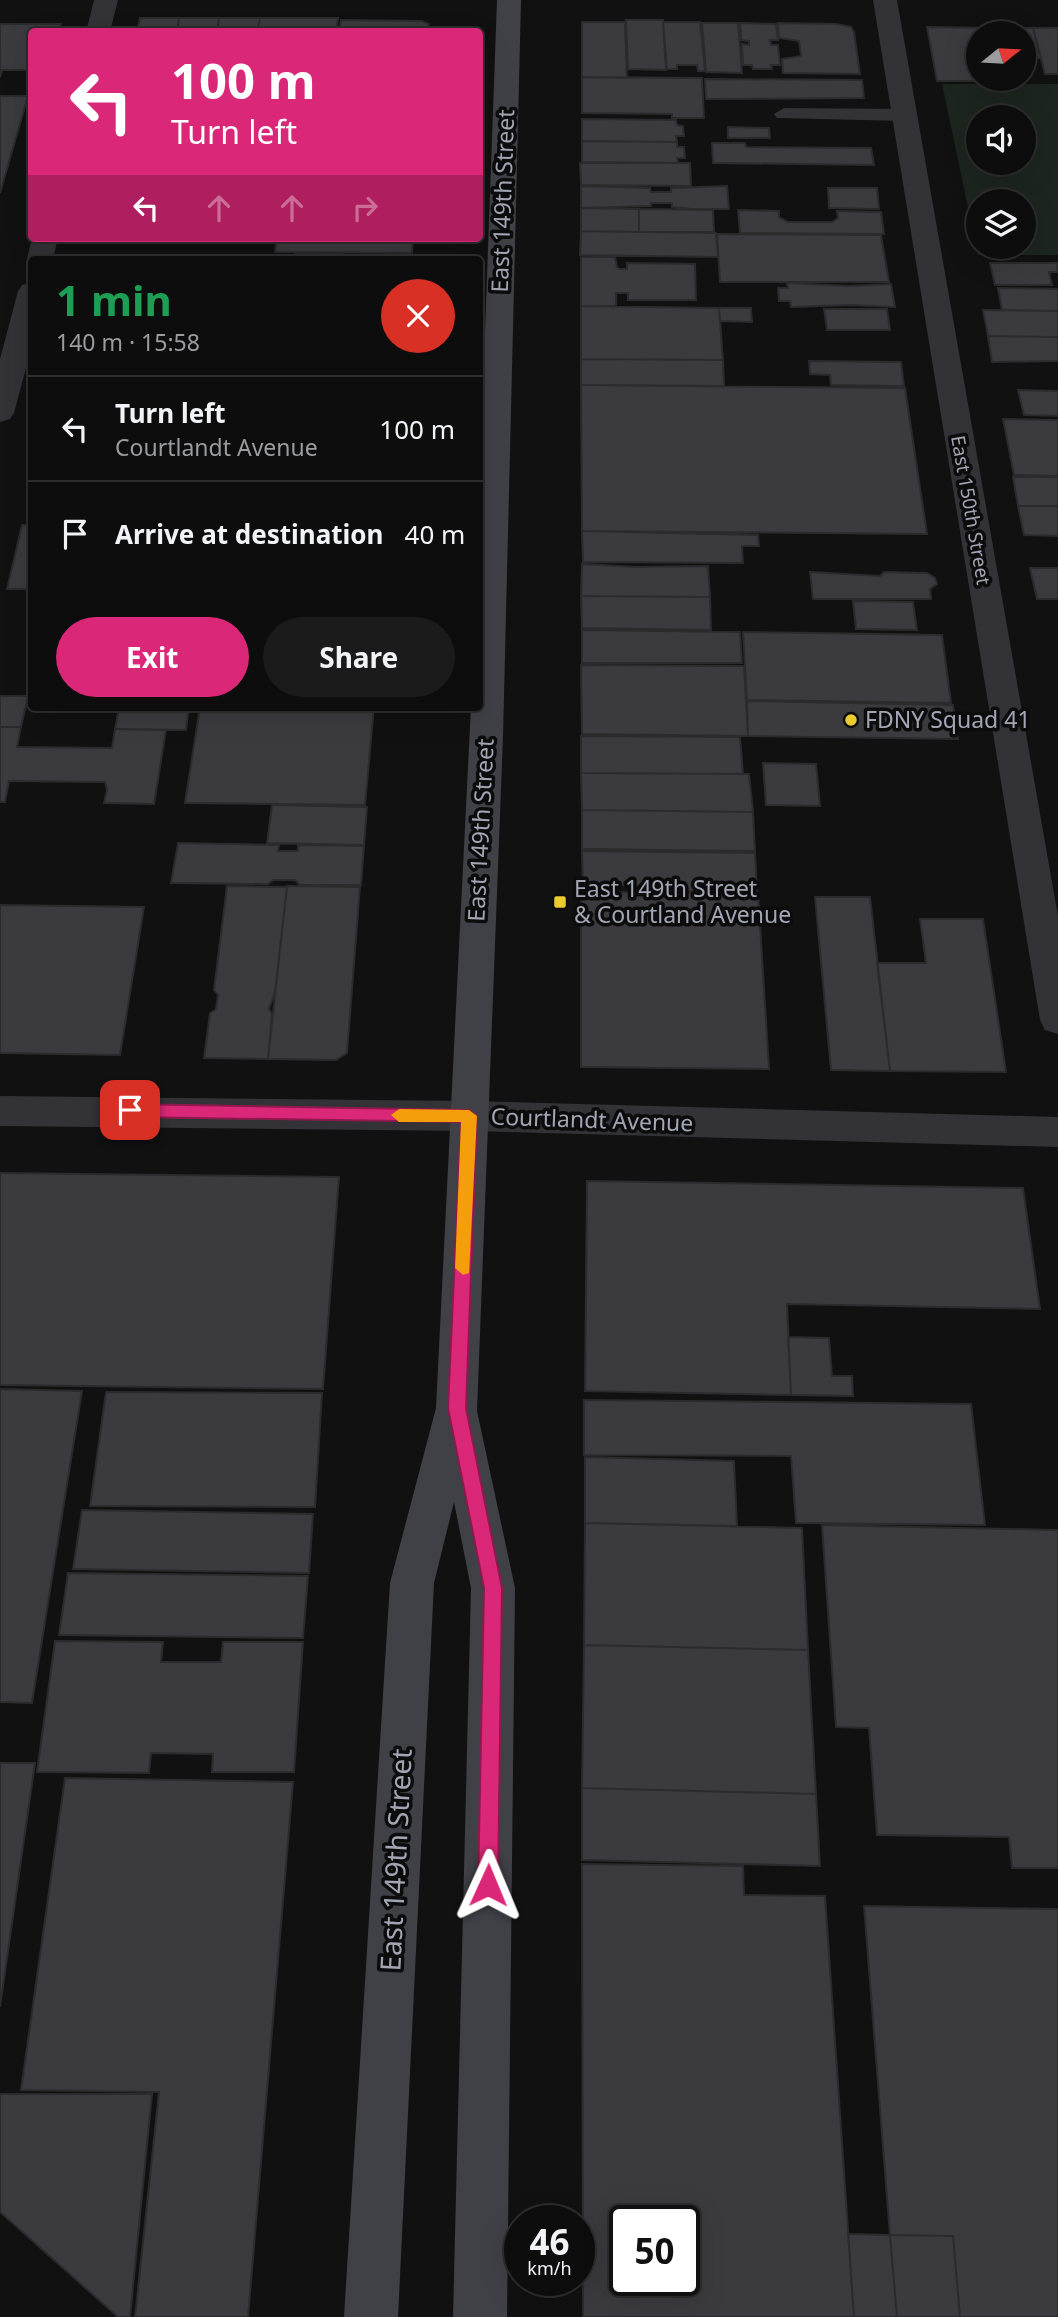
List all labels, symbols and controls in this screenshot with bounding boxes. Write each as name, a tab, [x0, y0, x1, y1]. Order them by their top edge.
north arrow	[966, 21, 1036, 91]
map controls	[966, 21, 1036, 259]
text: 100 m	[171, 47, 316, 113]
icon: left	[56, 56, 147, 147]
button: sound	[966, 105, 1036, 175]
street label: East 149th Street	[483, 109, 521, 293]
text: Turn left	[171, 110, 297, 153]
icon: left	[127, 189, 165, 227]
icon: ahead	[200, 189, 238, 227]
icon: ahead	[273, 189, 311, 227]
icon: right	[346, 189, 384, 227]
button: layers	[966, 189, 1036, 259]
text: 1 min	[56, 271, 172, 328]
button: close	[381, 279, 455, 353]
text: 140 m · 15:58	[56, 326, 200, 358]
text: Turn left	[115, 395, 226, 431]
icon: left	[56, 410, 94, 448]
text: 100 m	[379, 411, 455, 447]
text: Courtlandt Avenue	[115, 431, 318, 463]
street label: East 150th Street	[945, 433, 997, 587]
icon: arrive	[56, 515, 94, 553]
text: Arrive at destination	[115, 516, 384, 552]
text: 40 m	[405, 516, 465, 552]
button: Exit	[56, 617, 249, 697]
button: Share	[263, 617, 455, 697]
place label: FDNY Squad 41	[865, 703, 1031, 735]
marker: FDNY Squad 41	[843, 712, 859, 728]
street label: East 149th Street	[459, 738, 501, 922]
place label: East 149th Street & Courtland Avenue	[574, 872, 791, 930]
marker: East 149th Street & Courtland Avenue	[552, 894, 568, 910]
pin	[100, 1080, 160, 1140]
icon: arrive	[111, 1091, 149, 1129]
street label: Courtlandt Avenue	[490, 1099, 694, 1139]
street label: East 149th Street	[370, 1748, 420, 1972]
position arrow	[451, 1848, 525, 1922]
speed limit sign: 50	[609, 2205, 700, 2296]
text: 46	[529, 2218, 570, 2265]
text: km/h	[527, 2256, 572, 2280]

